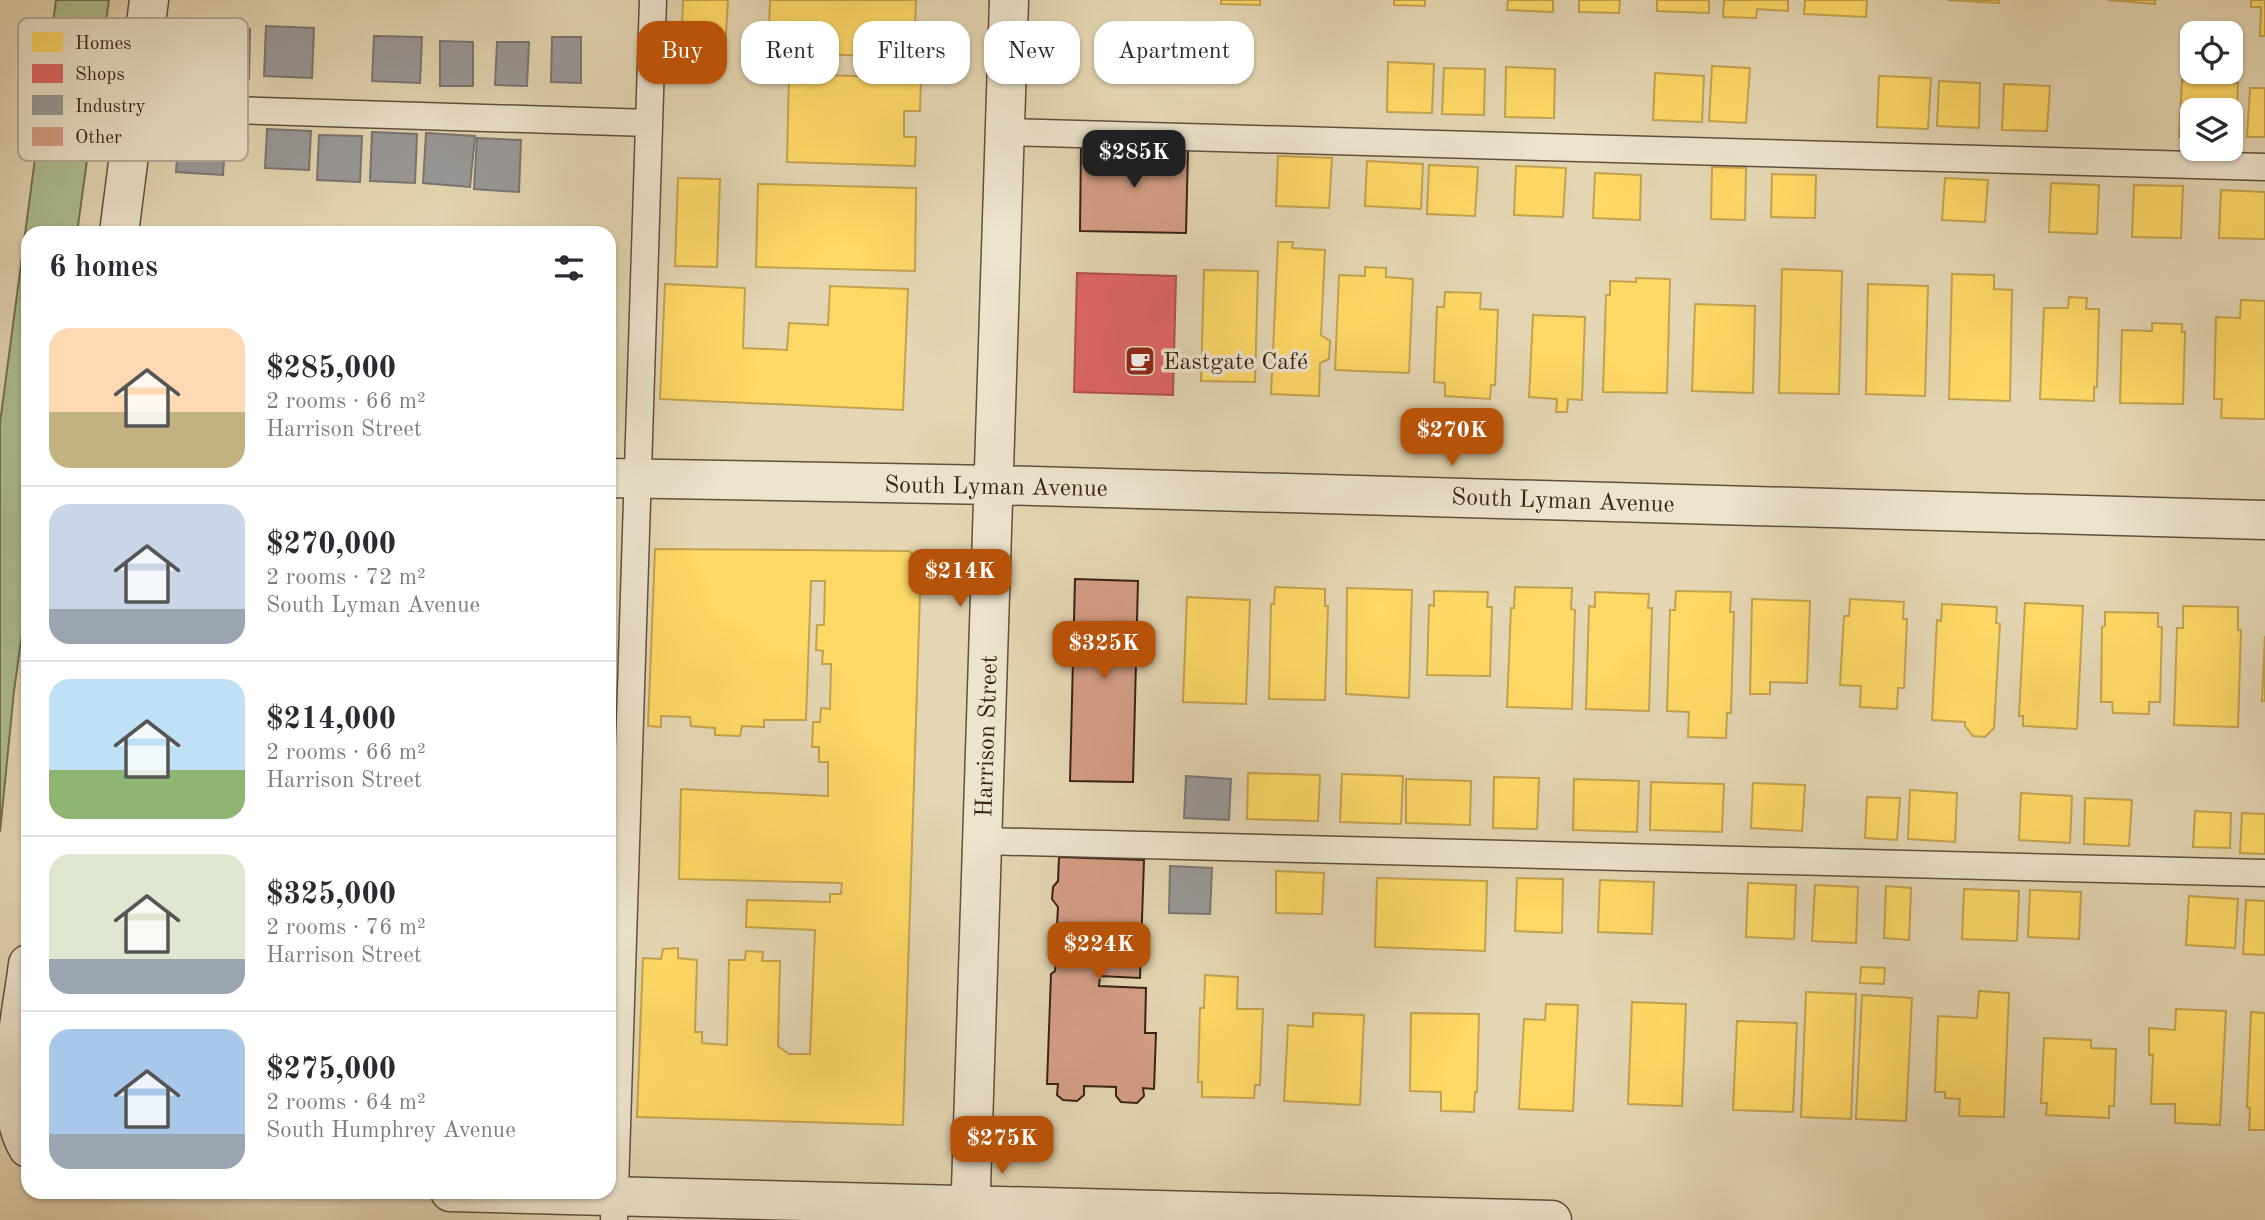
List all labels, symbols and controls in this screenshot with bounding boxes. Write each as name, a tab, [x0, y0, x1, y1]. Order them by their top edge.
legend	[18, 18, 248, 161]
chip: Buy	[637, 21, 727, 84]
chip: Rent	[741, 21, 839, 84]
chip: Filters	[853, 21, 970, 84]
chip: New	[984, 21, 1080, 84]
chip: Apartment	[1094, 21, 1254, 84]
map controls	[2180, 21, 2243, 161]
button: locate	[2180, 21, 2243, 84]
text: Homes	[75, 35, 131, 54]
text: Shops	[75, 66, 125, 85]
text: Industry	[75, 98, 146, 117]
button: layers	[2180, 98, 2243, 161]
text: Other	[75, 129, 122, 148]
pin: $285K	[1085, 130, 1183, 190]
text: $285K	[1098, 141, 1170, 164]
icon: filters	[550, 249, 588, 287]
text: 6 homes	[49, 253, 158, 283]
cafe icon: Eastgate Café	[1123, 344, 1157, 378]
place label: Eastgate Café	[1163, 351, 1308, 375]
text: $285,000	[266, 354, 396, 384]
icon: home	[105, 356, 189, 440]
text: 2 rooms · 66 m²	[266, 390, 426, 413]
pin: $270K	[1403, 408, 1501, 468]
text: Harrison Street	[266, 418, 422, 441]
text: $270K	[1416, 419, 1488, 442]
street label: South Lyman Avenue	[884, 474, 1108, 502]
street label: South Lyman Avenue	[1451, 486, 1675, 518]
text: $270,000	[266, 530, 396, 560]
icon: home	[105, 532, 189, 616]
pin: $214K	[911, 550, 1009, 609]
text: $214K	[924, 560, 996, 583]
text: 2 rooms · 72 m²	[266, 566, 426, 589]
text: South Lyman Avenue	[266, 594, 480, 617]
pin: $325K	[1055, 622, 1153, 681]
text: $325K	[1068, 632, 1140, 655]
street label: Harrison Street	[973, 654, 1003, 818]
text: $214,000	[266, 705, 396, 735]
icon: home	[105, 707, 189, 791]
text: 2 rooms · 66 m²	[266, 741, 426, 764]
text: Harrison Street	[266, 769, 422, 792]
text: $325,000	[266, 880, 396, 910]
icon: home	[105, 882, 189, 966]
text: 2 rooms · 76 m²	[266, 916, 426, 939]
pin: $224K	[1050, 922, 1148, 982]
text: $224K	[1063, 933, 1135, 956]
text: Harrison Street	[266, 944, 422, 967]
text: $275,000	[266, 1055, 396, 1085]
icon: home	[105, 1057, 189, 1141]
text: 2 rooms · 64 m²	[266, 1091, 426, 1114]
pin: $275K	[953, 1116, 1051, 1176]
text: South Humphrey Avenue	[266, 1119, 516, 1142]
text: $275K	[966, 1127, 1038, 1150]

